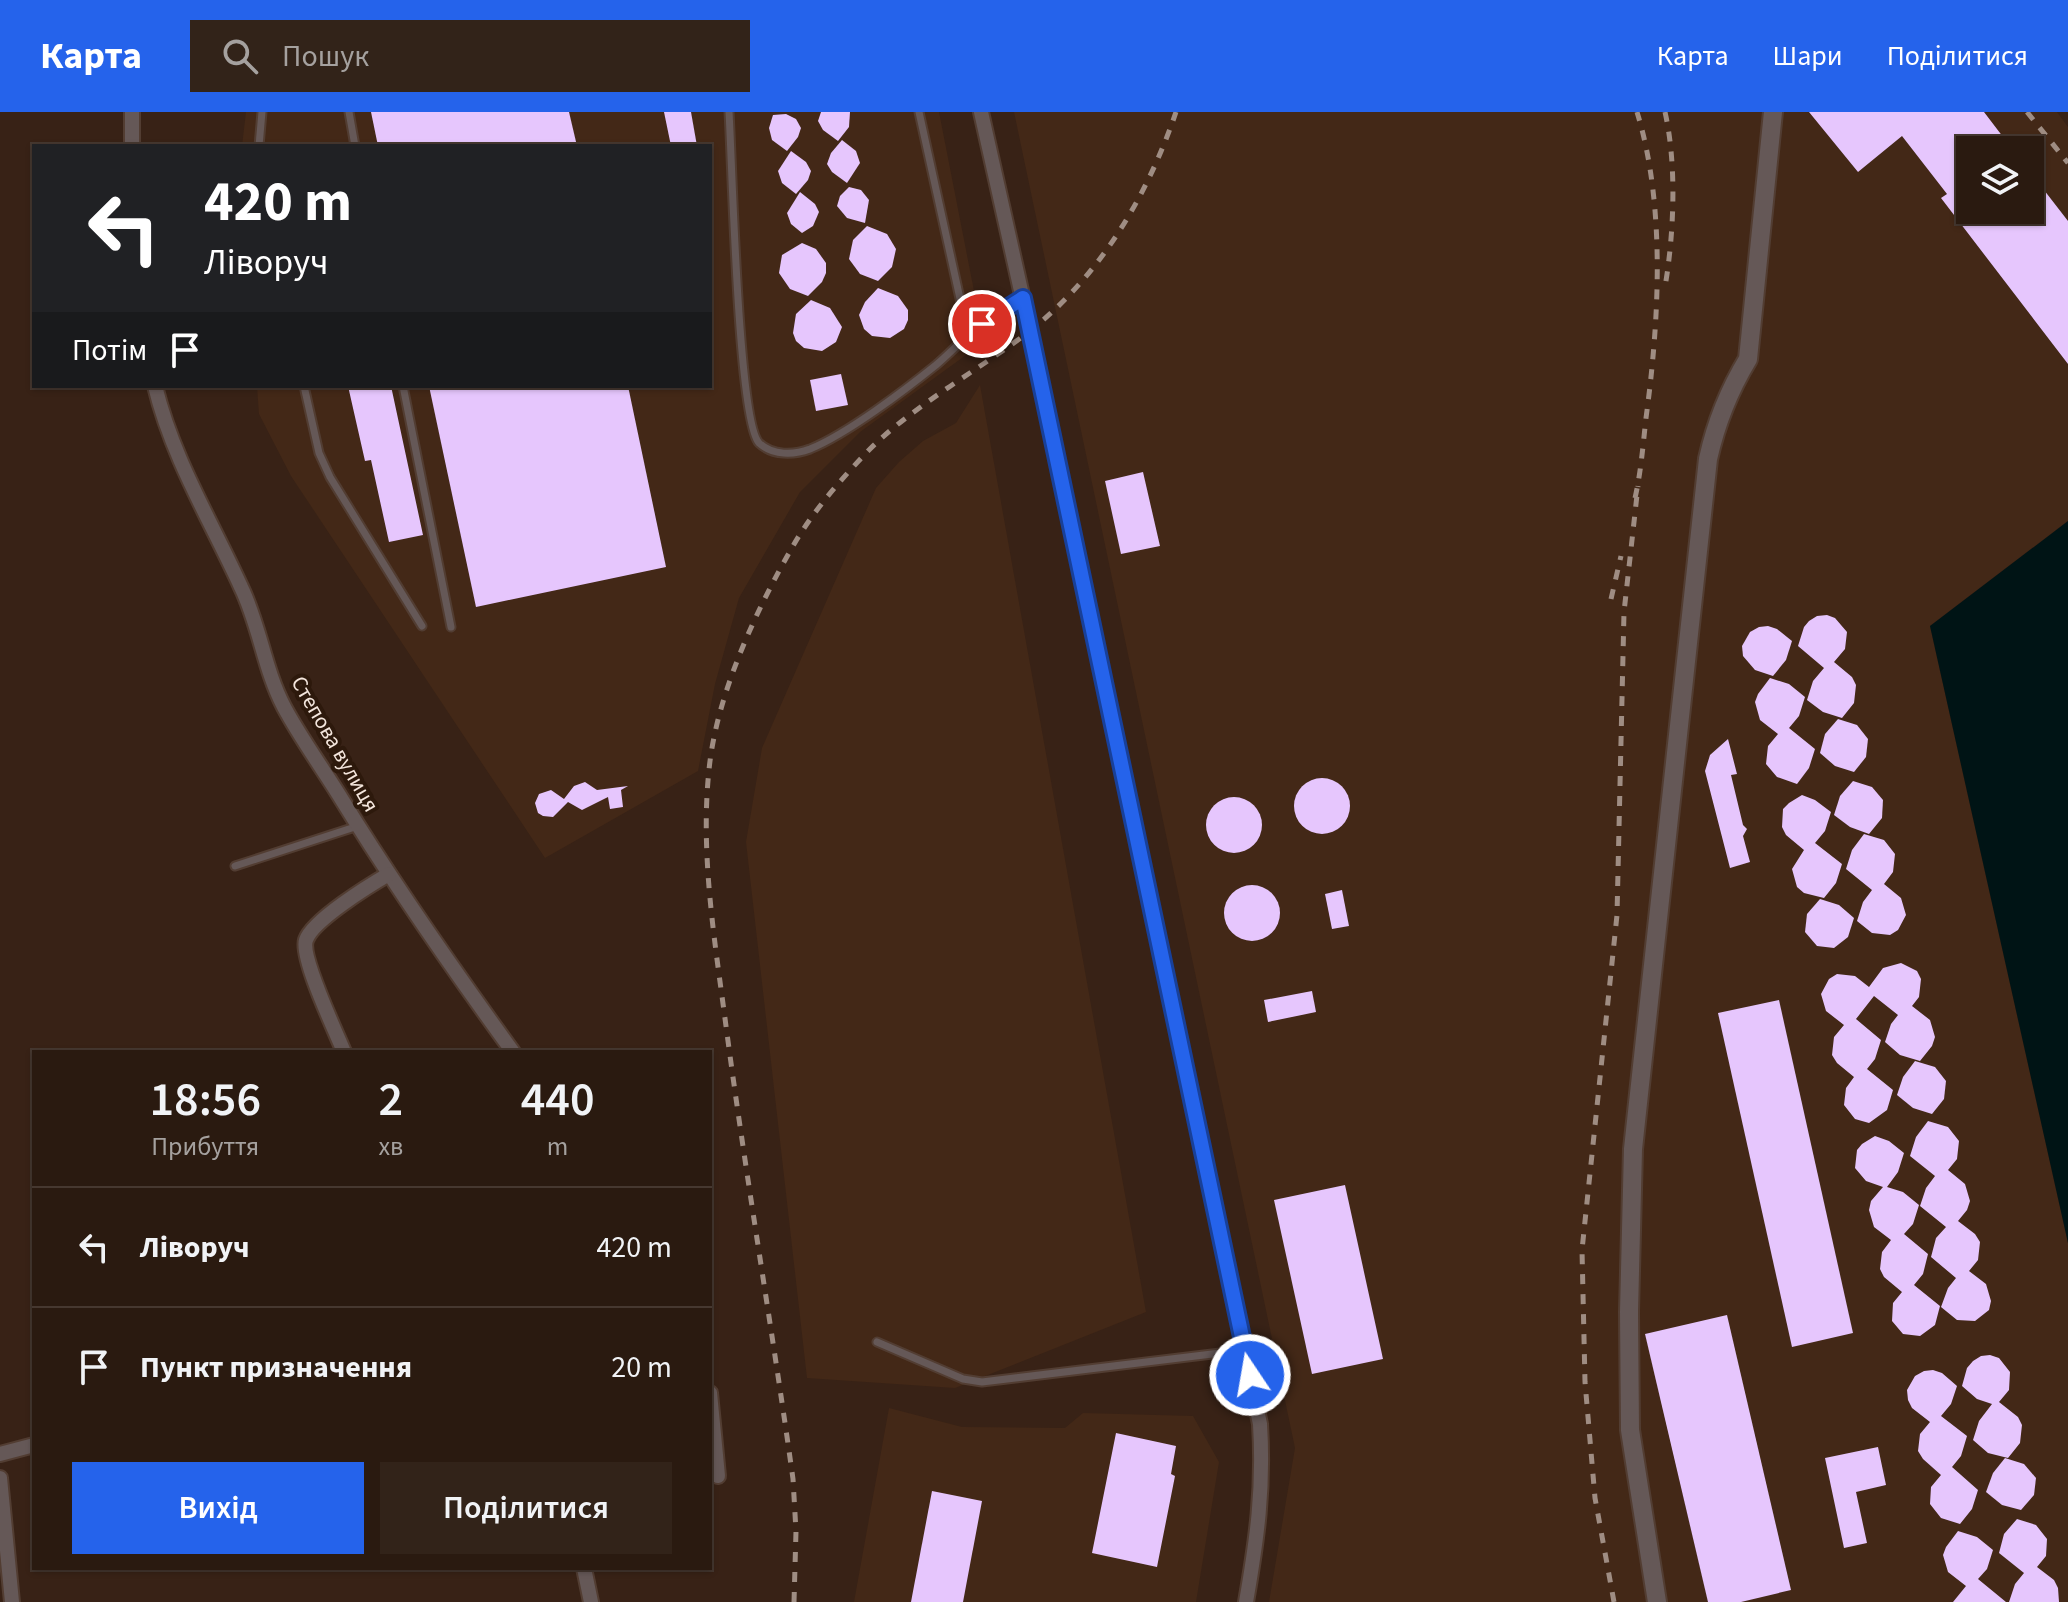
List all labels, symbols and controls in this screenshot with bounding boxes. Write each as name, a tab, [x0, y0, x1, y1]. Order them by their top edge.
search box	[190, 20, 750, 92]
text: Карта	[40, 29, 142, 83]
icon: search	[218, 34, 262, 78]
text: Пошук	[282, 35, 369, 78]
text: Карта	[1657, 36, 1729, 76]
text: Шари	[1773, 36, 1843, 76]
text: Поділитися	[1887, 36, 2028, 76]
map controls	[1956, 136, 2044, 224]
button: layers	[1956, 136, 2044, 224]
text: 420 m	[204, 163, 352, 242]
icon: left	[72, 176, 176, 280]
text: Ліворуч	[204, 237, 328, 288]
pin	[948, 290, 1016, 358]
icon: arrive	[960, 302, 1004, 346]
icon: arrive	[163, 328, 207, 372]
text: Потім	[72, 329, 147, 372]
street label: Степова вулиця	[283, 670, 387, 818]
text: 18:56	[149, 1066, 261, 1134]
text: 2	[379, 1066, 403, 1134]
text: 440	[521, 1066, 595, 1134]
text: Прибуття	[151, 1128, 259, 1165]
text: хв	[378, 1128, 403, 1165]
text: m	[547, 1128, 568, 1165]
icon: left	[72, 1225, 116, 1269]
text: Ліворуч	[140, 1226, 250, 1269]
text: 420 m	[596, 1226, 672, 1269]
position arrow	[1208, 1333, 1292, 1417]
icon: arrive	[72, 1345, 116, 1389]
text: Пункт призначення	[140, 1346, 412, 1389]
text: 20 m	[611, 1346, 672, 1389]
button: Вихід	[72, 1462, 364, 1554]
button: Поділитися	[380, 1462, 672, 1554]

